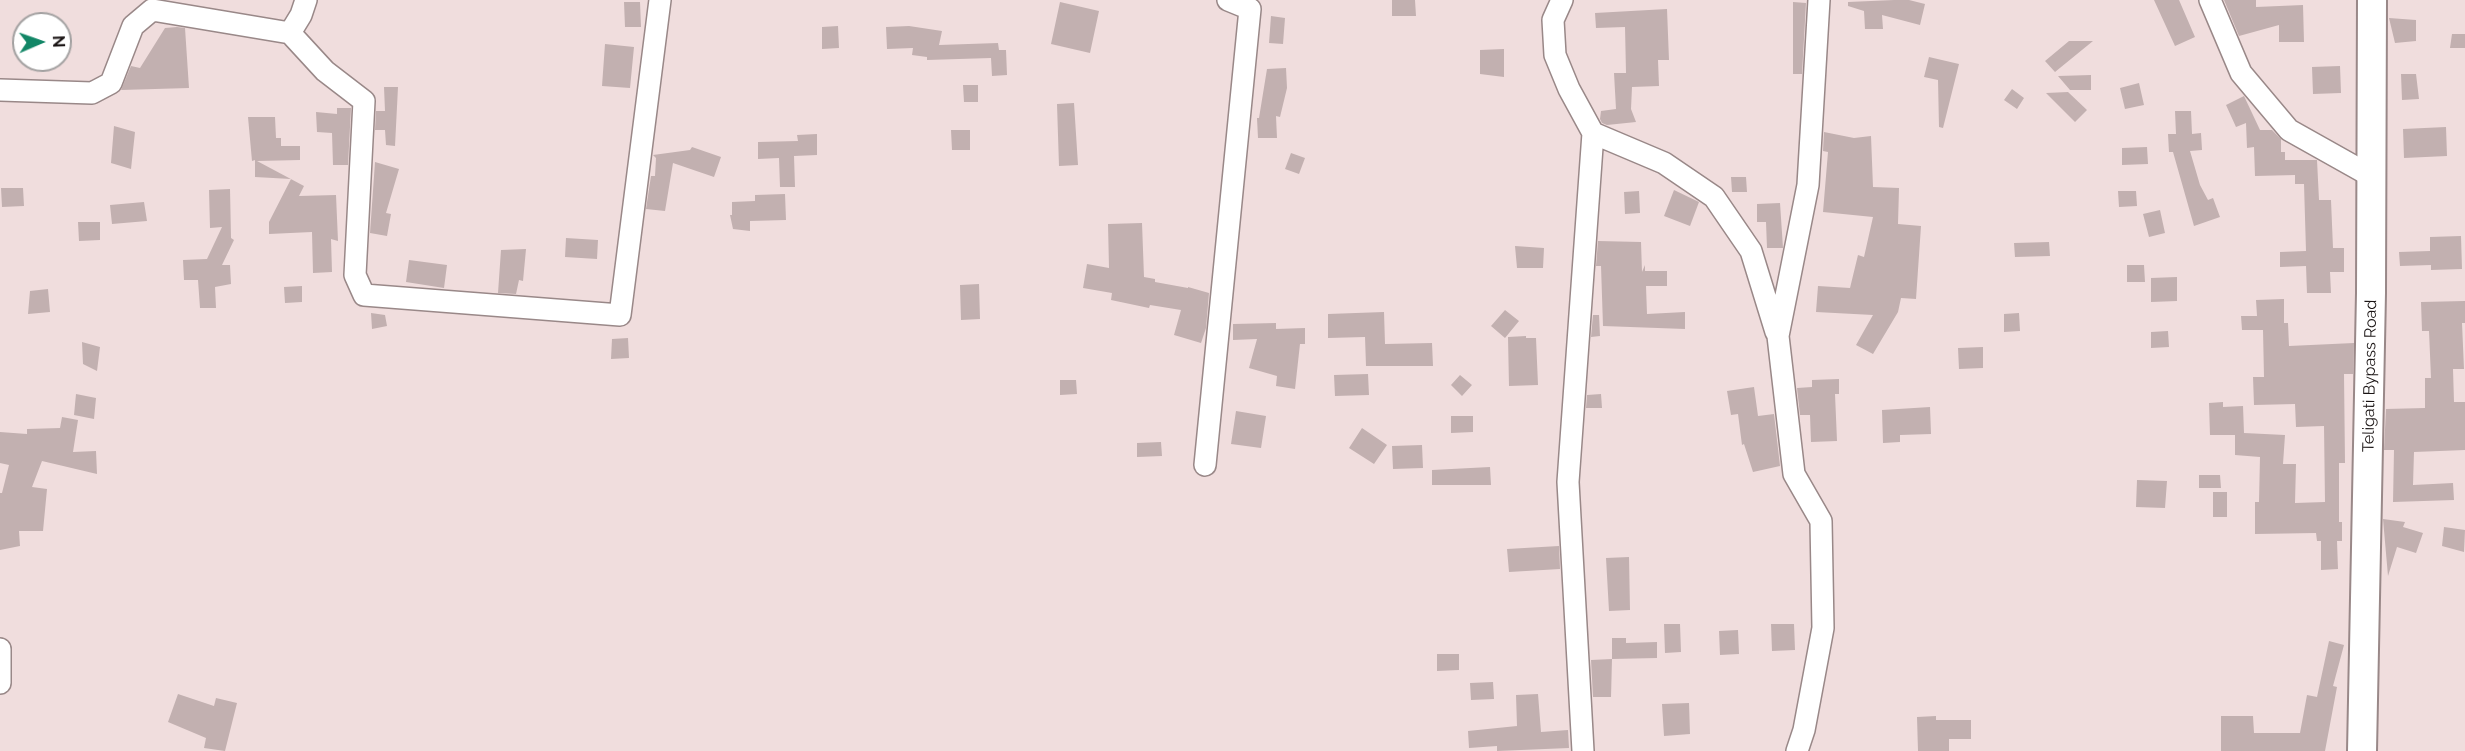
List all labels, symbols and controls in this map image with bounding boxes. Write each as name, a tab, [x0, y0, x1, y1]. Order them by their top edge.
north arrow	[12, 12, 72, 72]
text: N	[49, 35, 68, 48]
street label: Teligati Bypass Road	[2359, 300, 2381, 452]

